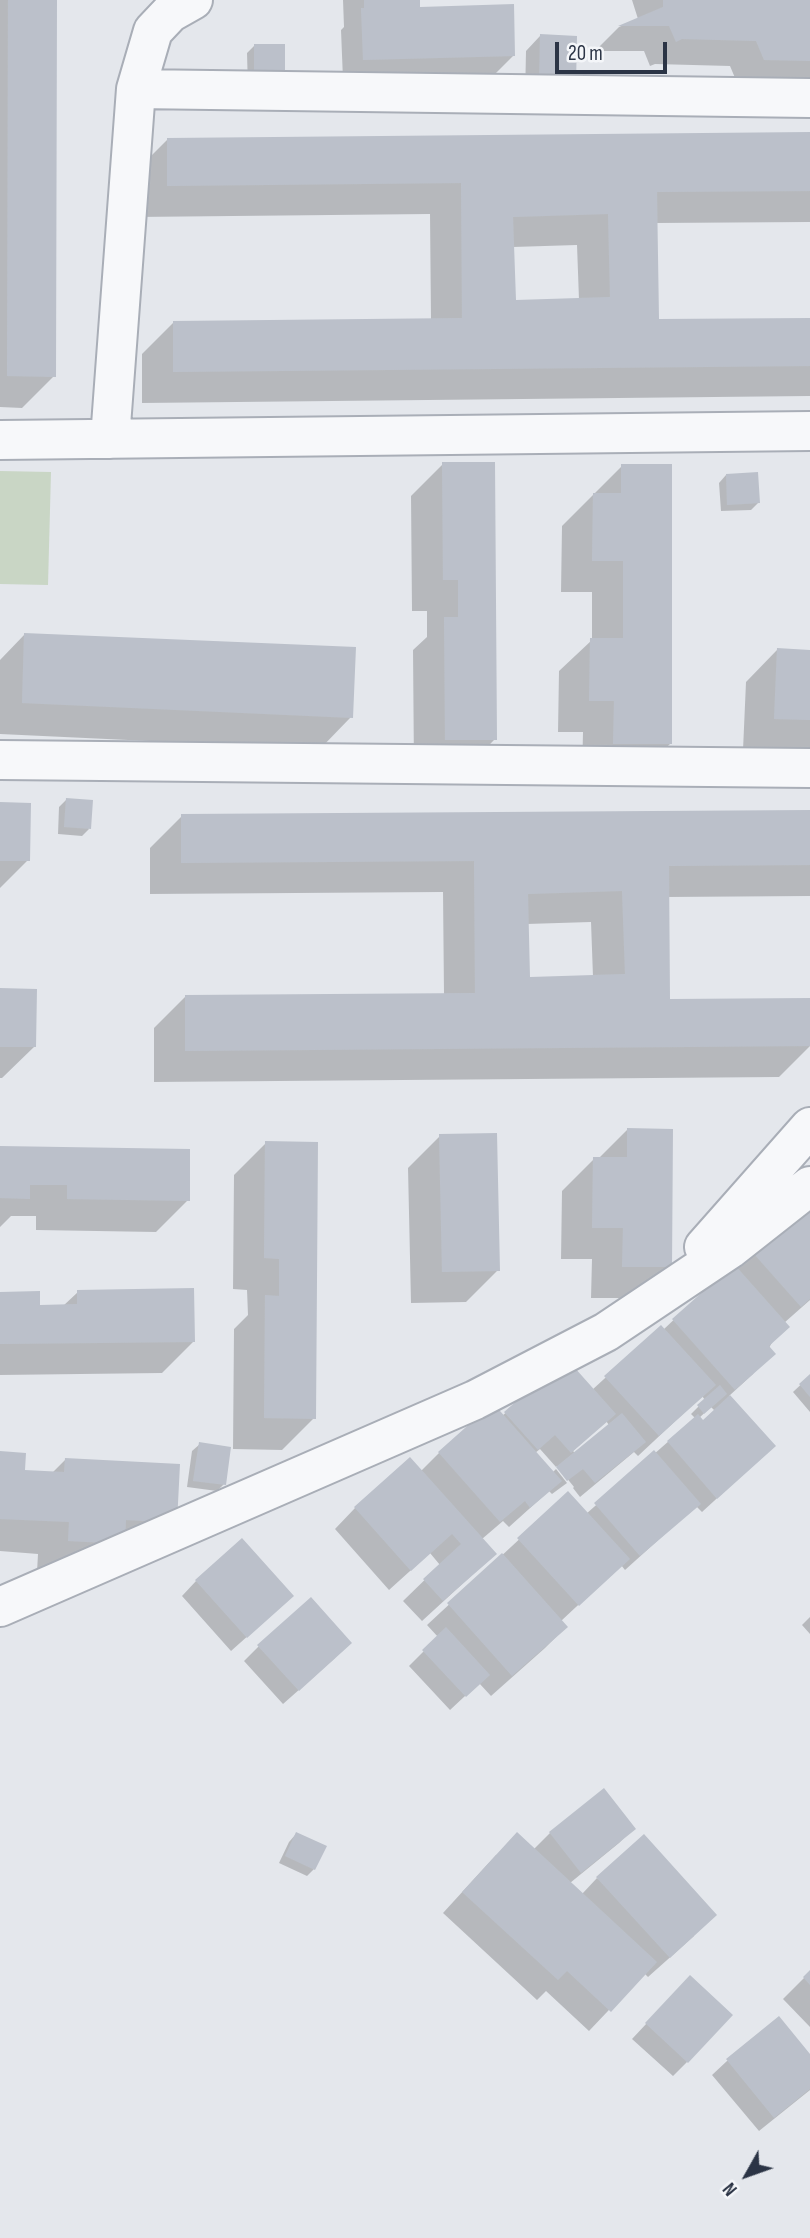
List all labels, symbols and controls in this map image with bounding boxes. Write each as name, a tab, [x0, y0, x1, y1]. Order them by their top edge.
scale bar	[558, 28, 670, 72]
text: 20 m	[568, 41, 603, 66]
north arrow	[712, 2140, 782, 2210]
text: N	[718, 2178, 743, 2200]

